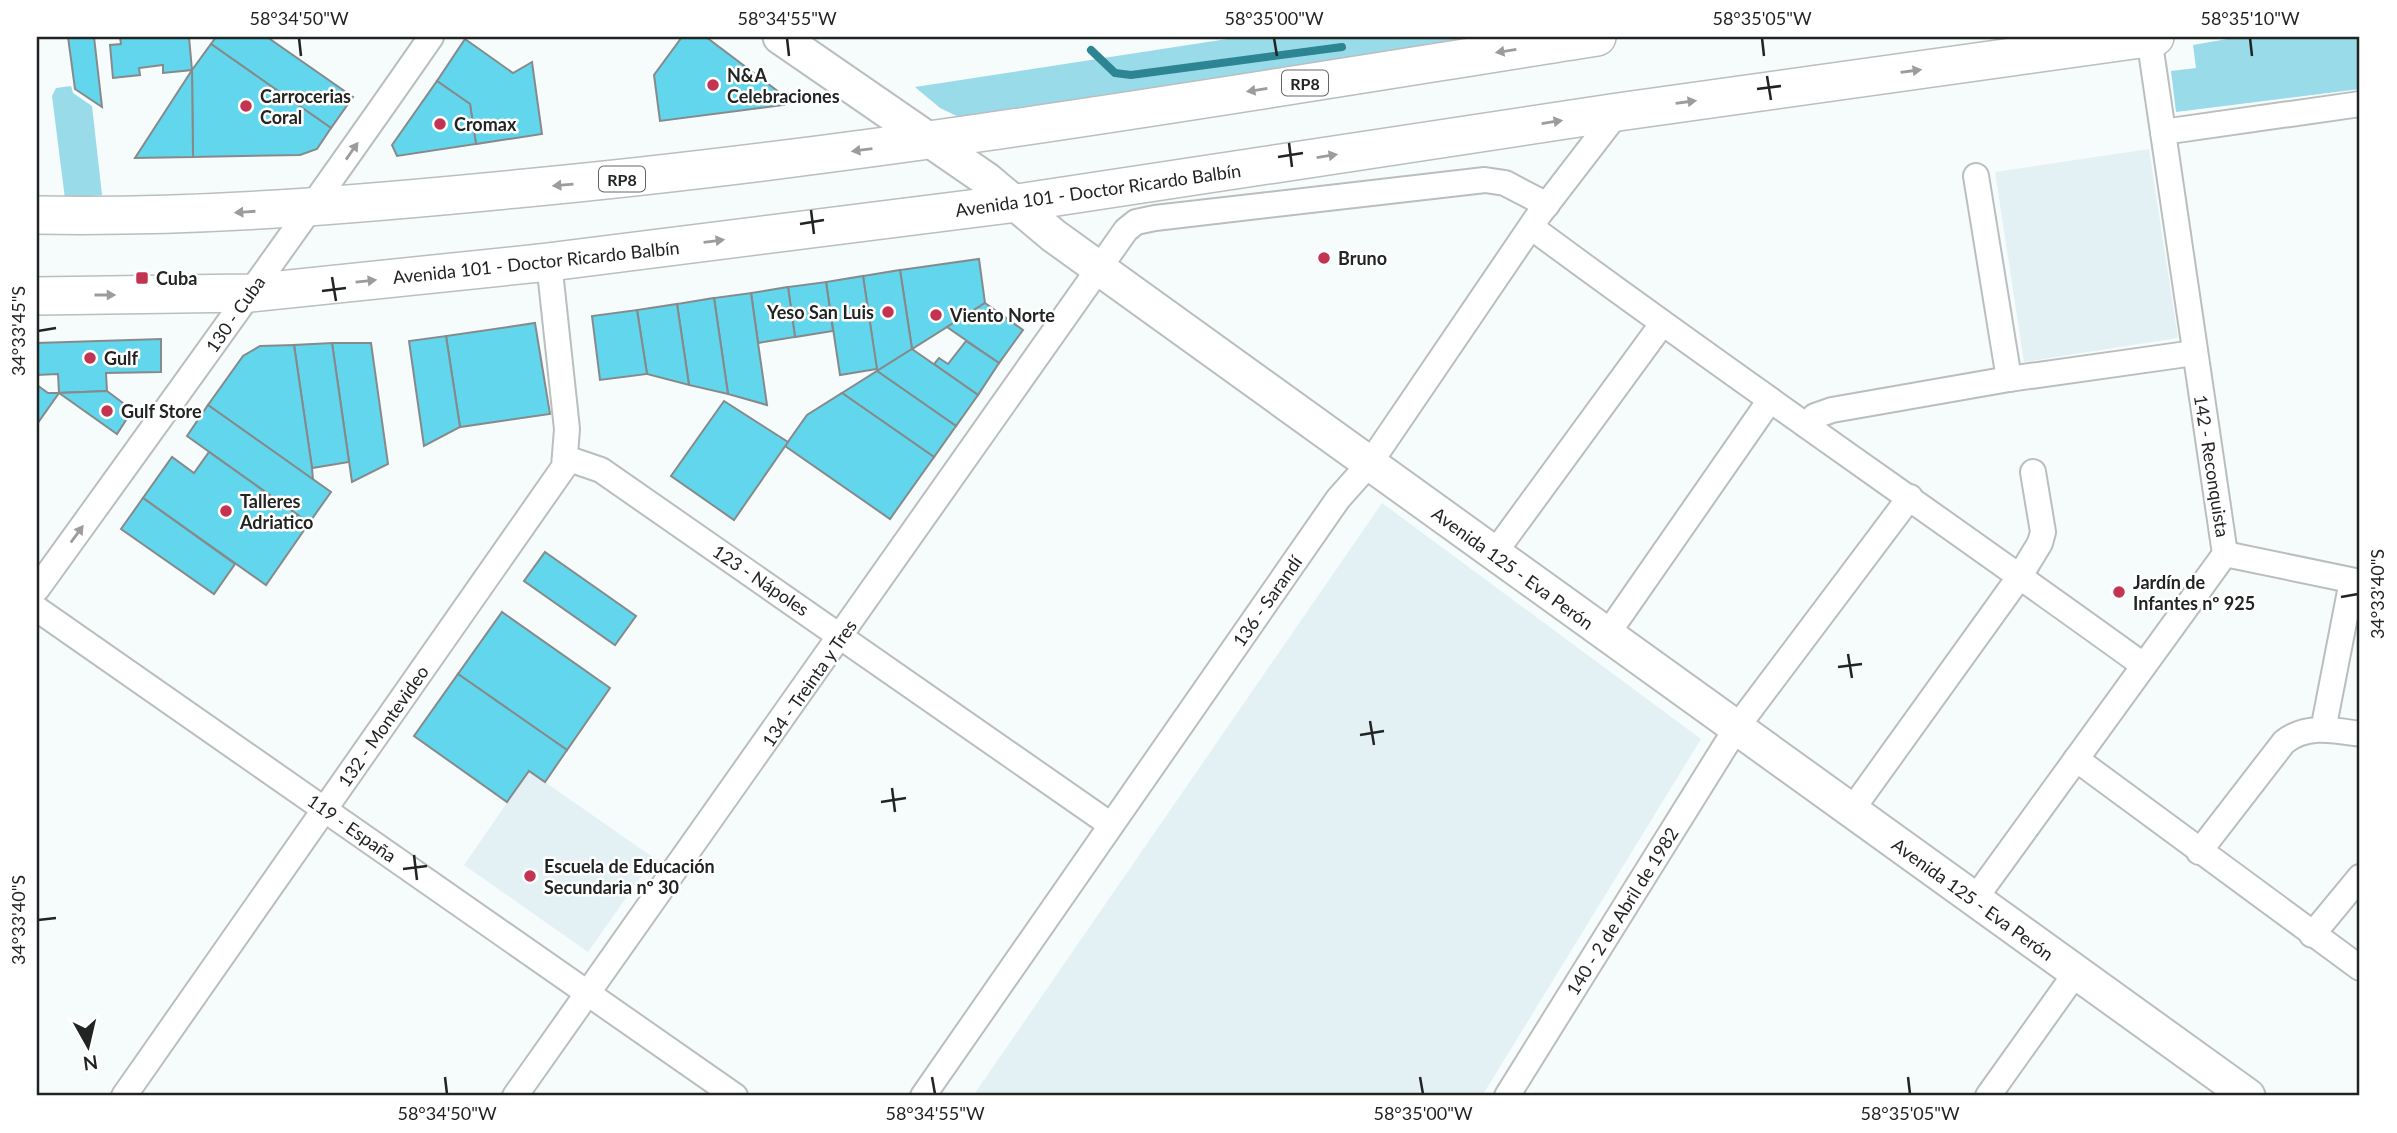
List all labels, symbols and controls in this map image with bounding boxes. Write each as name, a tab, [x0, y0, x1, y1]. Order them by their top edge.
text: 58°34'50"W	[249, 7, 349, 29]
text: 58°34'55"W	[737, 7, 837, 29]
text: 58°35'00"W	[1224, 7, 1324, 29]
text: 58°35'05"W	[1712, 7, 1812, 29]
text: 58°35'10"W	[2200, 7, 2300, 29]
one-way arrow	[1495, 46, 1517, 57]
place label: N&A Celebraciones	[727, 64, 840, 107]
one-way arrow	[1900, 65, 1922, 76]
road number: RP8	[1282, 71, 1328, 96]
marker: N&A Celebraciones	[705, 77, 721, 93]
place label: Carrocerias Coral	[260, 85, 351, 128]
one-way arrow	[1246, 85, 1268, 96]
one-way arrow	[1675, 97, 1697, 108]
marker: Carrocerias Coral	[238, 98, 254, 114]
place label: Cromax	[454, 113, 517, 135]
marker: Cromax	[432, 116, 448, 132]
one-way arrow	[1541, 116, 1563, 127]
one-way arrow	[345, 142, 359, 160]
one-way arrow	[851, 144, 873, 155]
one-way arrow	[1316, 150, 1338, 161]
street label: Avenida 101 - Doctor Ricardo Balbín	[954, 159, 1242, 221]
road number: RP8	[599, 167, 645, 192]
one-way arrow	[552, 180, 574, 191]
one-way arrow	[234, 207, 256, 218]
street label: Avenida 101 - Doctor Ricardo Balbín	[392, 236, 680, 288]
one-way arrow	[703, 236, 725, 247]
place label: Bruno	[1338, 247, 1387, 269]
marker: Bruno	[1316, 250, 1332, 266]
place label: Cuba	[156, 267, 197, 289]
marker: Cuba	[134, 270, 150, 286]
street label: 130 - Cuba	[201, 272, 269, 356]
one-way arrow	[356, 275, 378, 286]
text: 34°33'45"S	[7, 286, 29, 376]
one-way arrow	[94, 289, 116, 301]
place label: Yeso San Luis	[766, 301, 874, 323]
marker: Yeso San Luis	[880, 304, 896, 320]
place label: Viento Norte	[949, 304, 1055, 326]
marker: Viento Norte	[928, 307, 944, 323]
place label: Gulf	[104, 347, 139, 369]
marker: Gulf	[82, 350, 98, 366]
street label: 142 - Reconquista	[2190, 393, 2234, 539]
place label: Gulf Store	[121, 400, 202, 422]
marker: Gulf Store	[99, 403, 115, 419]
place label: Talleres Adriatico	[239, 490, 313, 533]
street label: Avenida 125 - Eva Perón	[1428, 502, 1598, 634]
marker: Talleres Adriatico	[218, 503, 234, 519]
one-way arrow	[70, 525, 84, 543]
street label: 123 - Nápoles	[709, 540, 814, 620]
text: 34°33'40"S	[2366, 549, 2388, 639]
street label: 136 - Sarandí	[1228, 551, 1307, 651]
place label: Jardín de Infantes nº 925	[2133, 571, 2255, 614]
marker: Jardín de Infantes nº 925	[2111, 584, 2127, 600]
street label: 134 - Treinta y Tres	[757, 615, 861, 751]
street label: 132 - Montevideo	[333, 661, 433, 791]
street label: 119 - España	[303, 789, 401, 867]
street label: 140 - 2 de Abril de 1982	[1561, 823, 1683, 999]
street label: Avenida 125 - Eva Perón	[1888, 833, 2058, 965]
place label: Escuela de Educación Secundaria nº 30	[544, 855, 715, 898]
marker: Escuela de Educación Secundaria nº 30	[522, 868, 538, 884]
text: 34°33'40"S	[7, 875, 29, 965]
north arrow	[52, 1010, 122, 1080]
text: N	[82, 1051, 99, 1076]
text: 58°34'50"W	[397, 1102, 497, 1124]
text: 58°34'55"W	[885, 1102, 985, 1124]
text: 58°35'00"W	[1373, 1102, 1473, 1124]
text: 58°35'05"W	[1860, 1102, 1960, 1124]

